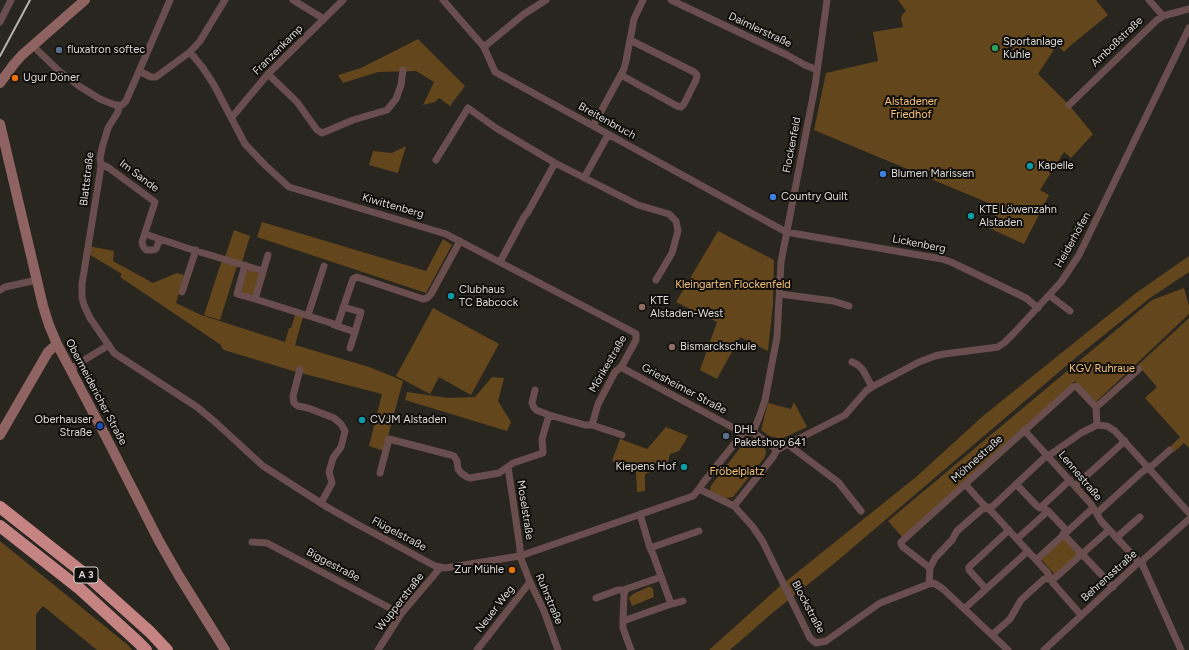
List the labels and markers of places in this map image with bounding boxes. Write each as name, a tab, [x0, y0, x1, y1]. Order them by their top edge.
place label: Sportanlage Kuhle	[1003, 35, 1063, 61]
place label: fluxatron softec	[67, 43, 145, 57]
marker: Sportanlage Kuhle	[990, 43, 1000, 53]
marker: fluxatron softec	[54, 45, 64, 55]
place label: Ugur Döner	[23, 71, 80, 85]
marker: Ugur Döner	[10, 73, 20, 83]
place label: Kapelle	[1038, 159, 1074, 173]
marker: Kapelle	[1025, 161, 1035, 171]
place label: Blumen Marissen	[891, 167, 974, 181]
marker: Blumen Marissen	[878, 169, 888, 179]
place label: Country Quilt	[781, 190, 848, 204]
marker: Country Quilt	[768, 192, 778, 202]
place label: KTE Löwenzahn Alstaden	[979, 203, 1057, 229]
marker: KTE Löwenzahn Alstaden	[966, 211, 976, 221]
place label: Clubhaus TC Babcock	[459, 283, 518, 309]
marker: Clubhaus TC Babcock	[446, 291, 456, 301]
place label: KTE Alstaden-West	[650, 294, 723, 320]
marker: KTE Alstaden-West	[637, 302, 647, 312]
place label: Bismarckschule	[680, 340, 756, 354]
marker: Bismarckschule	[667, 342, 677, 352]
place label: Oberhauser Straße	[35, 413, 92, 439]
place label: CVJM Alstaden	[370, 413, 447, 427]
marker: CVJM Alstaden	[357, 415, 367, 425]
marker: Oberhauser Straße	[95, 421, 105, 431]
place label: DHL Paketshop 641	[734, 423, 806, 449]
marker: DHL Paketshop 641	[721, 431, 731, 441]
place label: Kiepens Hof	[616, 460, 676, 474]
marker: Kiepens Hof	[679, 462, 689, 472]
place label: Zur Mühle	[454, 563, 504, 577]
marker: Zur Mühle	[507, 565, 517, 575]

